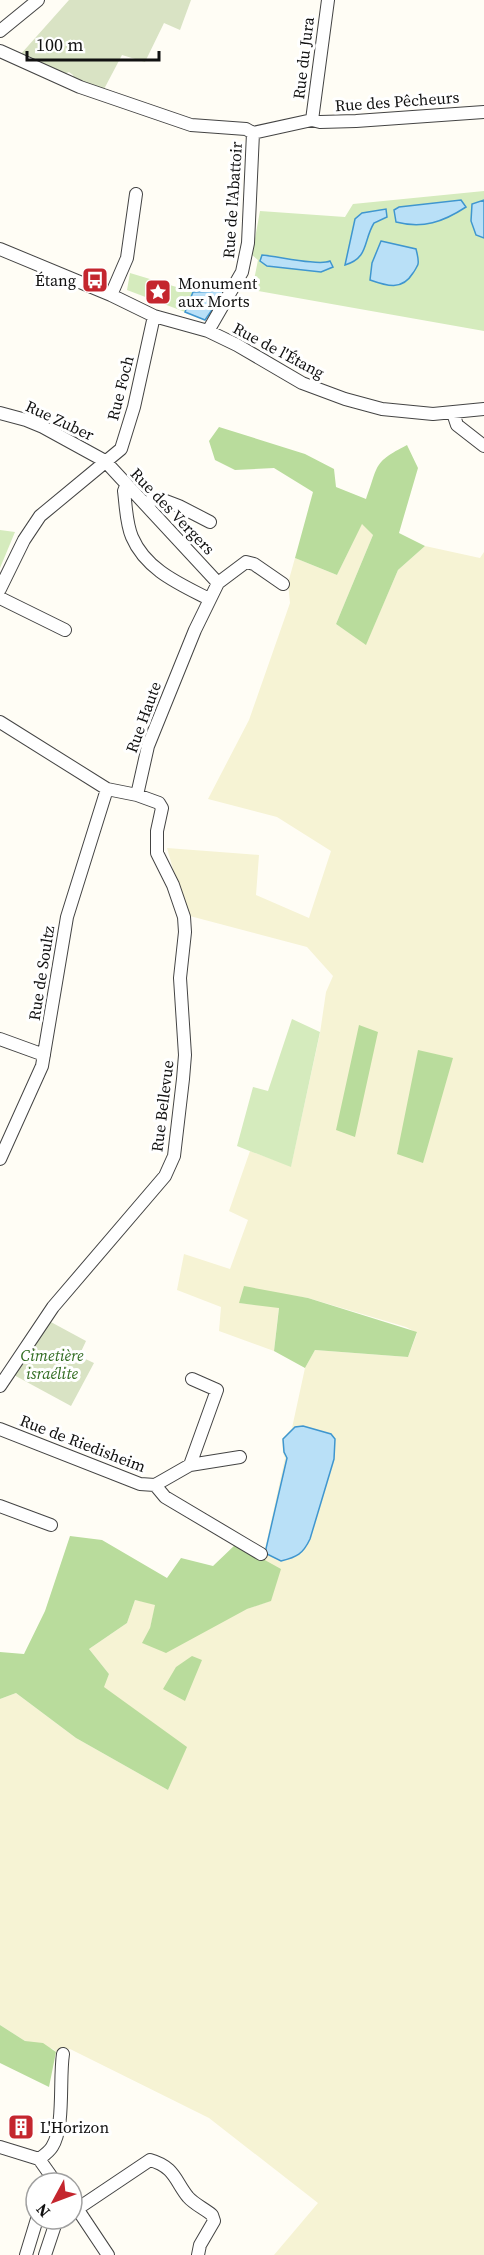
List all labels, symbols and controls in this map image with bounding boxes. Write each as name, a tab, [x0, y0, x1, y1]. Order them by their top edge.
street label: Rue du Jura	[287, 15, 319, 100]
scale bar	[27, 24, 159, 62]
text: 100 m	[36, 32, 83, 57]
street label: Rue des Pêcheurs	[334, 86, 460, 116]
street label: Rue de l'Abattoir	[217, 141, 247, 259]
bus stop icon: Étang	[80, 265, 110, 295]
place label: Étang	[35, 269, 76, 291]
place label: Monument aux Morts	[178, 272, 258, 312]
place icon: Monument aux Morts	[143, 277, 173, 307]
street label: Rue de l'Étang	[229, 317, 329, 383]
street label: Rue Foch	[101, 353, 139, 423]
street label: Rue Zuber	[22, 395, 98, 446]
street label: Rue des Vergers	[126, 463, 220, 559]
street label: Rue Haute	[120, 678, 166, 756]
street label: Rue de Soultz	[23, 924, 59, 1022]
street label: Rue Bellevue	[145, 1059, 179, 1153]
park label: Cimetière israélite	[20, 1344, 84, 1384]
street label: Rue de Riedisheim	[17, 1409, 149, 1477]
building icon: L'Horizon	[6, 2112, 36, 2142]
place label: L'Horizon	[40, 2116, 109, 2138]
north arrow	[24, 2171, 84, 2231]
text: N	[30, 2199, 55, 2222]

